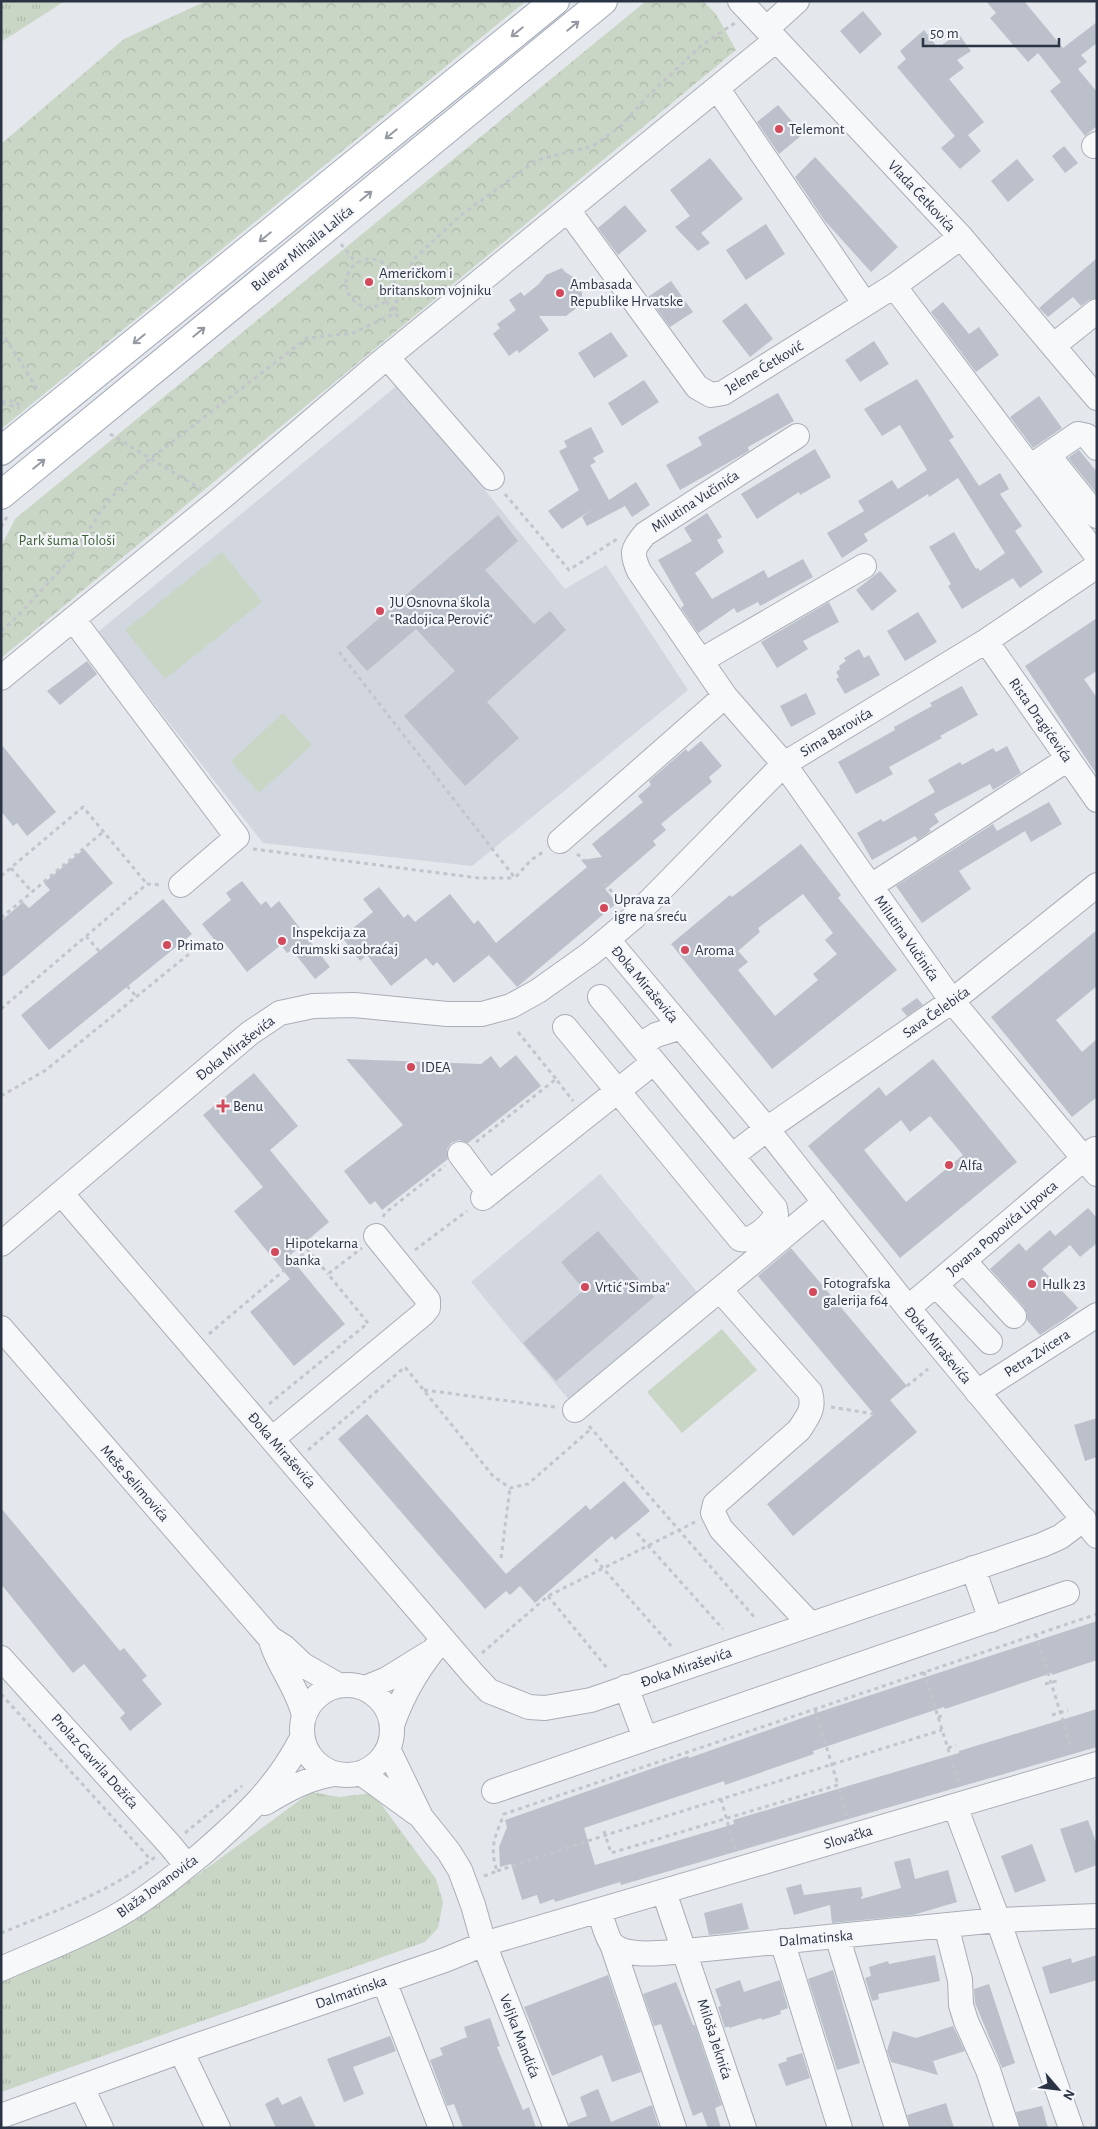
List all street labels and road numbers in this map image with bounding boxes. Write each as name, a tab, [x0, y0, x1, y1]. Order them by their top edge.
street label: Vlada Ćetkovića	[885, 156, 960, 235]
street label: Bulevar Mihaila Lalića	[248, 203, 356, 294]
street label: Jelene Ćetković	[722, 337, 806, 396]
street label: Milutina Vučinića	[649, 468, 742, 535]
street label: Rista Dragićevića	[1006, 675, 1075, 765]
street label: Sima Barovića	[797, 705, 875, 760]
street label: Milutina Vučinića	[871, 893, 942, 984]
street label: Đoka Miraševića	[608, 943, 681, 1026]
street label: Sava Čelebića	[899, 983, 973, 1041]
street label: Đoka Miraševića	[193, 1013, 278, 1084]
street label: Jovana Popovića Lipovca	[944, 1178, 1061, 1279]
street label: Đoka Miraševića	[901, 1304, 974, 1387]
street label: Petra Zvicera	[1002, 1327, 1073, 1380]
street label: Đoka Miraševića	[245, 1409, 319, 1491]
street label: Meše Selimovića	[97, 1442, 172, 1525]
street label: Đoka Miraševića	[639, 1645, 734, 1690]
street label: Prolaz Gavrila Dožića	[48, 1711, 141, 1812]
street label: Slovačka	[822, 1823, 874, 1852]
street label: Blaža Jovanovića	[114, 1852, 201, 1921]
street label: Dalmatinska	[778, 1928, 854, 1949]
street label: Dalmatinska	[314, 1973, 389, 2012]
street label: Veljka Mandića	[497, 1992, 542, 2080]
street label: Miloša Jeknića	[694, 1997, 735, 2081]

